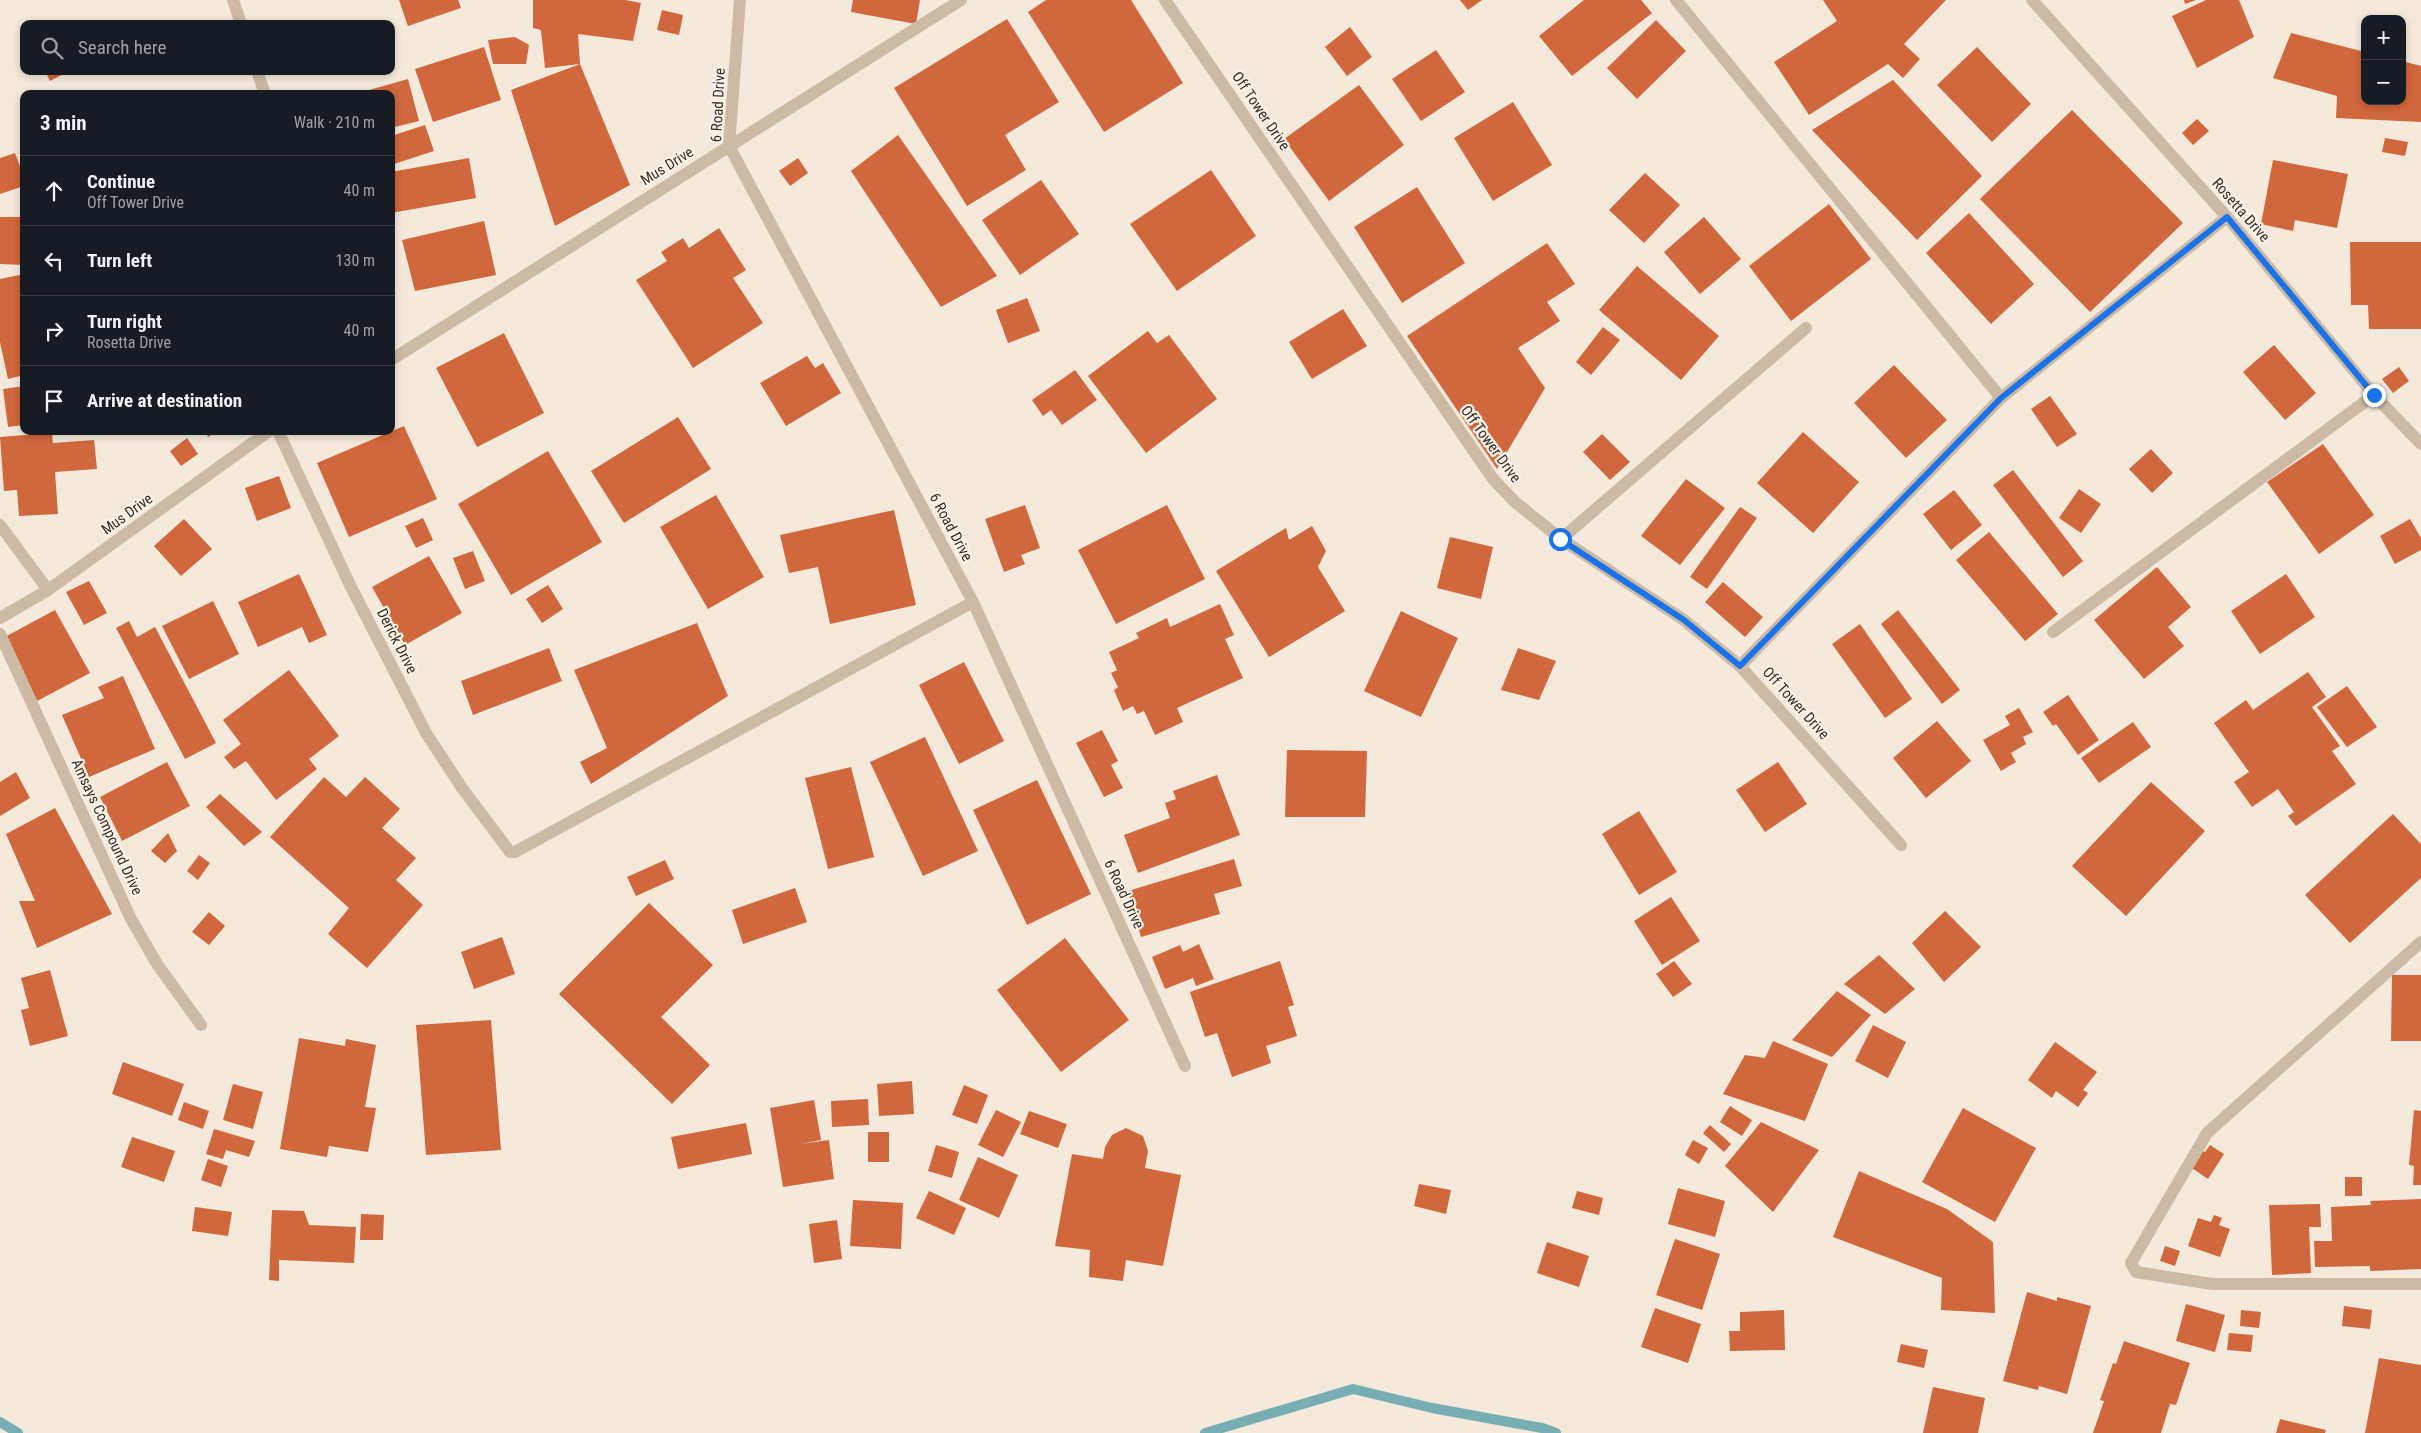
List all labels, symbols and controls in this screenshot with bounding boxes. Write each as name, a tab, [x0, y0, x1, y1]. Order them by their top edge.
map controls	[2361, 15, 2406, 105]
button: +	[2361, 15, 2406, 60]
search box	[20, 20, 395, 75]
icon: search	[38, 34, 66, 62]
text: Search here	[78, 36, 166, 59]
button: −	[2361, 60, 2406, 105]
street label: 6 Road Drive	[707, 67, 729, 143]
street label: Off Tower Drive	[1228, 68, 1294, 154]
text: 3 min	[40, 111, 87, 135]
text: Walk · 210 m	[294, 113, 375, 132]
street label: Mus Drive	[637, 143, 697, 189]
text: Continue	[87, 170, 155, 193]
street label: Rosetta Drive	[2208, 174, 2274, 246]
icon: ahead	[40, 177, 68, 205]
text: 40 m	[343, 181, 375, 200]
text: Off Tower Drive	[87, 193, 184, 212]
icon: left	[40, 247, 68, 275]
text: Turn left	[87, 249, 152, 272]
text: 130 m	[336, 251, 375, 270]
text: Turn right	[87, 310, 162, 333]
icon: right	[40, 317, 68, 345]
text: 40 m	[343, 321, 375, 340]
text: Rosetta Drive	[87, 333, 171, 352]
route end	[2363, 384, 2386, 407]
icon: arrive	[40, 387, 68, 415]
text: Arrive at destination	[87, 389, 242, 412]
street label: Off Tower Drive	[1457, 402, 1525, 486]
street label: Mus Drive	[98, 489, 156, 539]
street label: 6 Road Drive	[926, 490, 976, 564]
route start	[1549, 528, 1572, 551]
street label: Derick Drive	[373, 605, 421, 677]
street label: Off Tower Drive	[1759, 663, 1833, 743]
street label: Amsays Compound Drive	[68, 756, 146, 898]
street label: 6 Road Drive	[1100, 857, 1148, 931]

